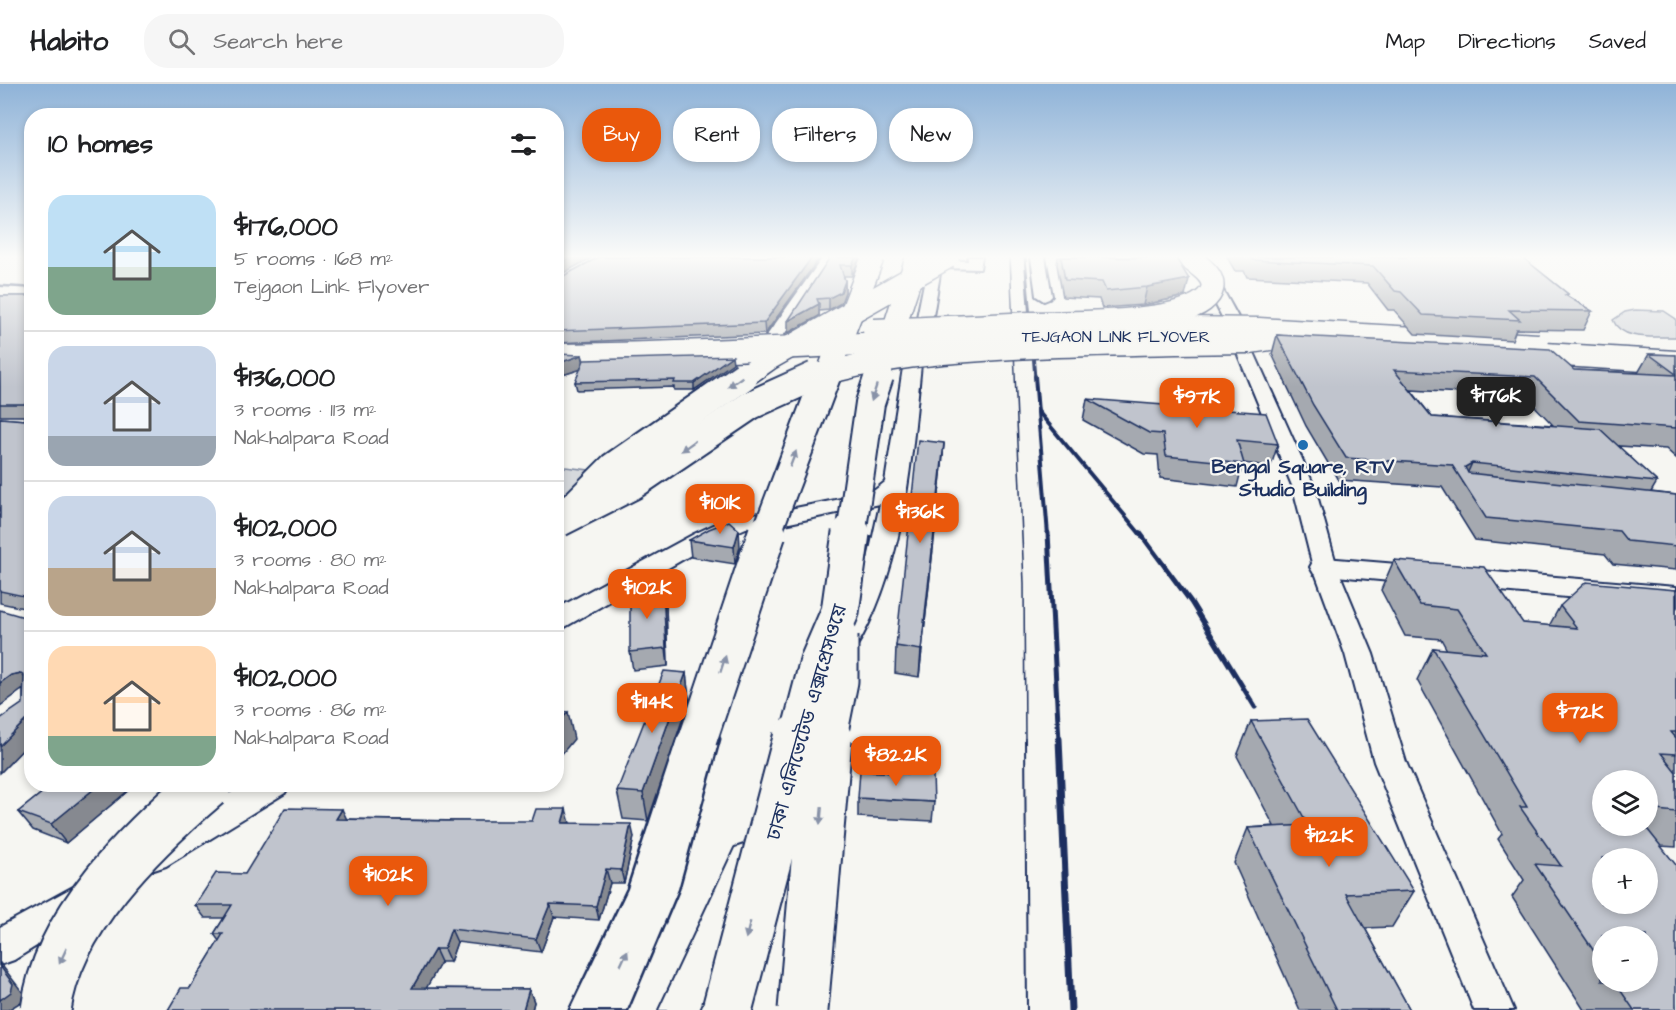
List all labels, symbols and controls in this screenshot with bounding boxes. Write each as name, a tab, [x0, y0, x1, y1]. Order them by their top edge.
search box	[144, 14, 564, 68]
text: Habito	[30, 22, 108, 61]
icon: search	[165, 25, 198, 58]
text: Search here	[213, 26, 343, 57]
text: Map	[1385, 27, 1425, 56]
text: Directions	[1458, 27, 1556, 56]
text: Saved	[1589, 27, 1646, 56]
chip: Buy	[582, 108, 661, 162]
chip: Rent	[673, 108, 760, 162]
chip: Filters	[772, 108, 877, 162]
chip: New	[889, 108, 973, 162]
text: 10 homes	[48, 126, 153, 162]
icon: filters	[507, 128, 540, 161]
text: $176,000	[234, 209, 338, 245]
icon: home	[96, 219, 168, 291]
text: 5 rooms · 168 m²	[234, 245, 393, 273]
text: Tejgaon Link Flyover	[234, 273, 429, 301]
street label: TEJGAON LINK FLYOVER	[1022, 326, 1210, 348]
text: $136,000	[234, 360, 335, 396]
icon: home	[96, 370, 168, 442]
one-way arrow	[727, 376, 743, 388]
pin: $176K	[1454, 377, 1538, 428]
pin: $97K	[1161, 378, 1233, 429]
text: $176K	[1471, 382, 1521, 410]
text: $97K	[1174, 383, 1220, 411]
one-way arrow	[868, 384, 878, 402]
text: 3 rooms · 113 m²	[234, 396, 377, 424]
text: Nakhalpara Road	[234, 424, 389, 452]
marker: Bengal Square, RTV Studio Building	[1296, 438, 1310, 452]
one-way arrow	[681, 440, 696, 452]
one-way arrow	[789, 450, 799, 468]
place label: Bengal Square, RTV Studio Building	[1212, 453, 1395, 505]
pin: $101K	[678, 484, 762, 535]
text: $101K	[700, 489, 740, 517]
pin: $136K	[878, 493, 962, 544]
text: $136K	[896, 498, 944, 526]
text: $102,000	[234, 510, 337, 546]
icon: home	[96, 520, 168, 592]
text: 3 rooms · 80 m²	[234, 546, 387, 574]
pin: $102K	[605, 569, 689, 620]
text: Nakhalpara Road	[234, 574, 389, 602]
text: $102K	[622, 574, 672, 602]
street label: ঢাকা এলিভেটেড এক্সপ্রেসওয়ে	[760, 601, 854, 844]
one-way arrow	[719, 655, 728, 673]
text: $102,000	[234, 660, 337, 696]
icon: home	[96, 670, 168, 742]
pin: $114K	[610, 683, 694, 734]
text: $114K	[631, 688, 673, 716]
pin: $72K	[1544, 693, 1616, 744]
text: 3 rooms · 86 m²	[234, 696, 387, 724]
text: $72K	[1557, 698, 1604, 726]
text: Nakhalpara Road	[234, 724, 389, 752]
pin: $82.2K	[847, 736, 945, 787]
text: $82.2K	[865, 741, 927, 769]
map controls	[1592, 770, 1658, 992]
button: layers	[1592, 770, 1658, 836]
one-way arrow	[816, 807, 826, 826]
pin: $122K	[1287, 817, 1371, 868]
text: $122K	[1305, 822, 1353, 850]
button: +	[1592, 848, 1658, 914]
pin: $102K	[346, 856, 430, 907]
text: $102K	[363, 861, 413, 889]
one-way arrow	[743, 921, 753, 940]
button: −	[1592, 926, 1658, 992]
one-way arrow	[58, 948, 67, 965]
one-way arrow	[619, 949, 628, 966]

